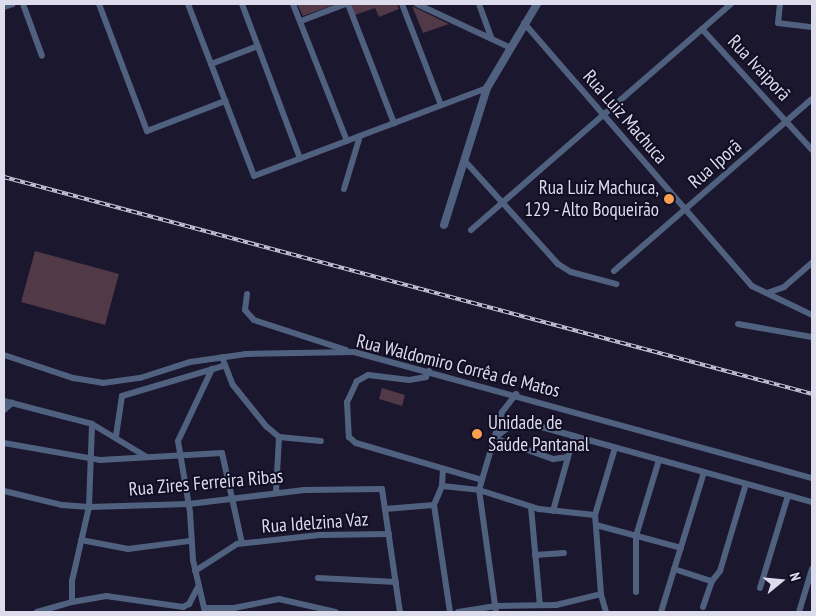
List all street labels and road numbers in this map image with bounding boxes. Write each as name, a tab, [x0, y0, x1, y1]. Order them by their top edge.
street label: Rua Ivaiporã	[723, 30, 795, 106]
street label: Rua Luiz Machuca	[578, 65, 672, 169]
street label: Rua Iporã	[684, 135, 746, 193]
street label: Rua Waldomiro Corrêa de Matos	[354, 330, 562, 402]
street label: Rua Zires Ferreira Ribas	[128, 465, 284, 501]
street label: Rua Idelzina Vaz	[261, 508, 369, 538]

